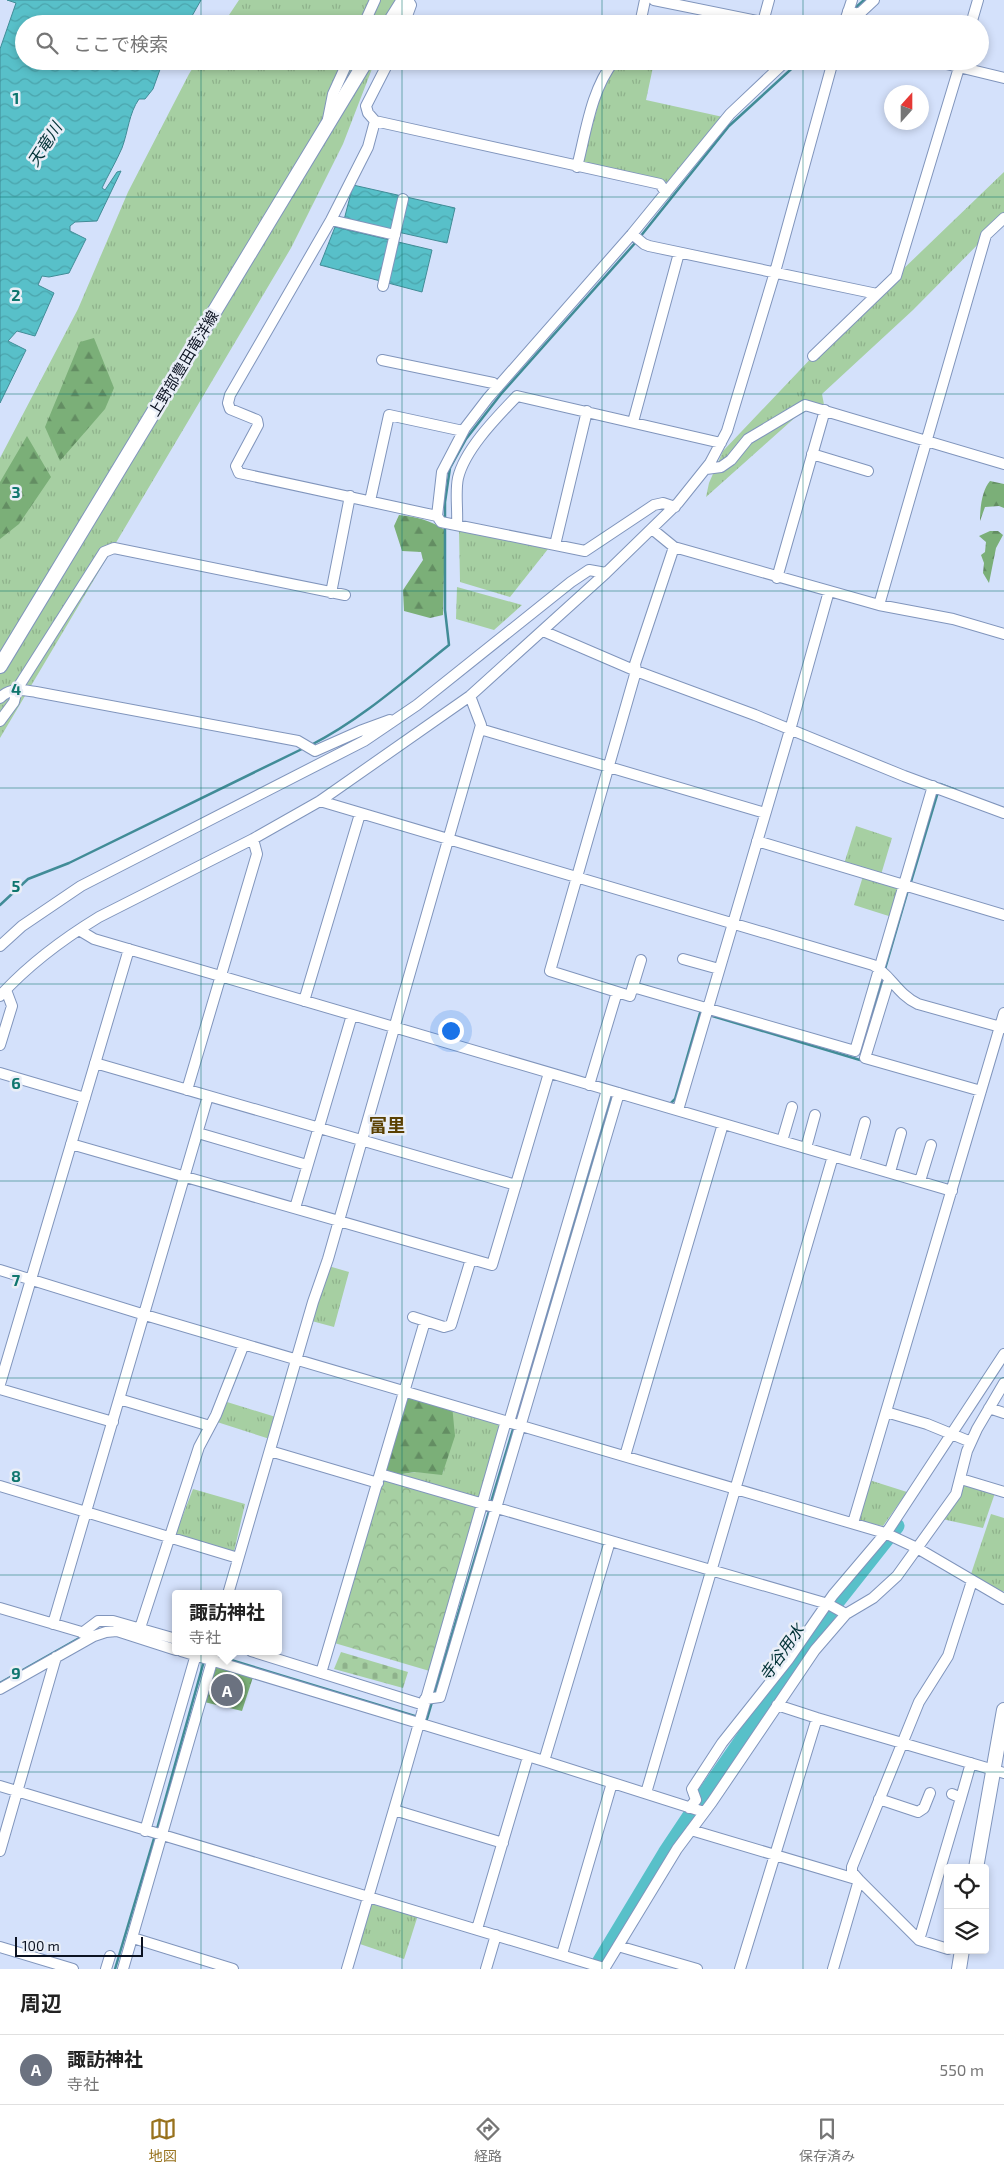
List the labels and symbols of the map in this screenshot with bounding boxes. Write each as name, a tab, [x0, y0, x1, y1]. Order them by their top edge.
north arrow	[884, 85, 929, 130]
text: 1	[13, 88, 19, 107]
water label: 天竜川	[23, 117, 66, 169]
text: 2	[11, 285, 21, 304]
street label: 上野部豊田竜洋線	[144, 307, 222, 419]
text: 3	[11, 482, 21, 501]
text: 4	[11, 679, 21, 698]
text: 5	[12, 876, 21, 895]
your location	[438, 1018, 464, 1044]
text: 6	[11, 1073, 21, 1092]
district label: 富里	[369, 1114, 405, 1136]
text: 7	[12, 1270, 21, 1289]
text: 8	[11, 1466, 21, 1485]
water label: 寺谷用水	[755, 1619, 808, 1684]
text: 9	[11, 1663, 21, 1682]
pin: A	[211, 1671, 243, 1709]
scale bar	[15, 1934, 142, 1957]

